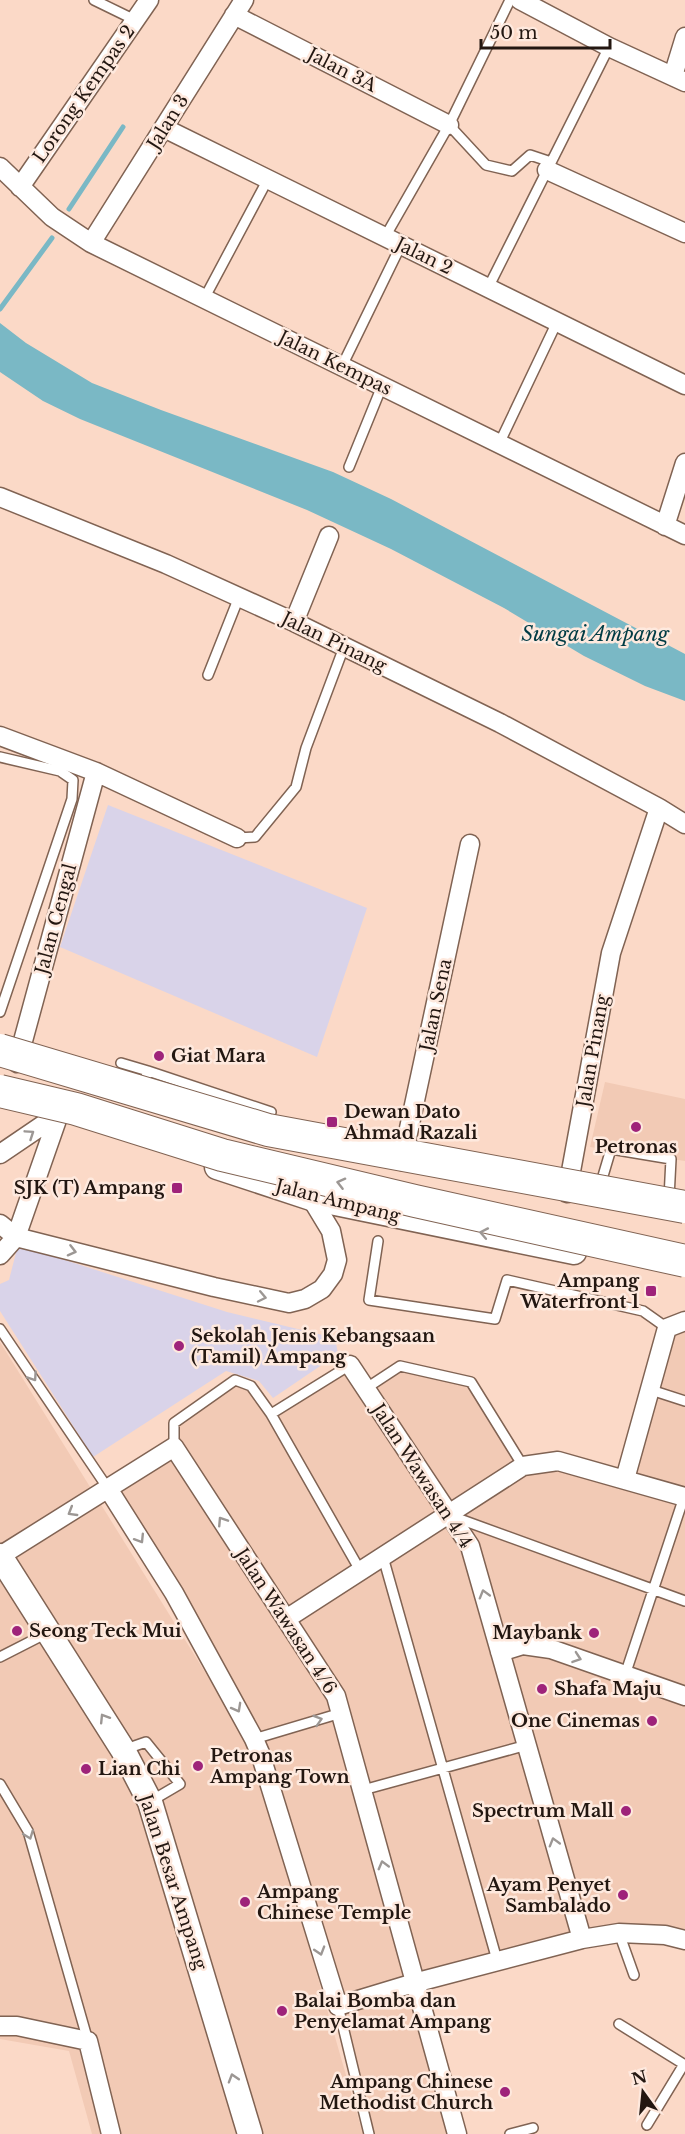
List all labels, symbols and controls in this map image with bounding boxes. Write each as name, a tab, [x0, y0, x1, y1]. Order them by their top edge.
scale bar	[481, 12, 610, 50]
street label: Lorong Kempas 2	[28, 21, 140, 167]
text: 50 m	[490, 22, 538, 44]
street label: Jalan 3A	[302, 42, 381, 97]
street label: Jalan 3	[141, 90, 193, 155]
street label: Jalan 2	[390, 232, 456, 279]
street label: Jalan Kempas	[273, 325, 395, 400]
street label: Jalan Pinang	[276, 606, 390, 677]
water label: Sungai Ampang	[521, 622, 670, 646]
street label: Jalan Cengal	[30, 861, 81, 979]
street label: Jalan Sena	[415, 957, 457, 1055]
street label: Jalan Pinang	[572, 993, 614, 1111]
place label: Giat Mara	[171, 1045, 266, 1067]
marker: Giat Mara	[152, 1049, 166, 1063]
place label: Dewan Dato Ahmad Razali	[343, 1101, 478, 1144]
marker: Dewan Dato Ahmad Razali	[325, 1115, 339, 1129]
marker: Petronas	[629, 1120, 643, 1134]
one-way arrow	[23, 1130, 34, 1141]
place label: Petronas	[595, 1136, 677, 1158]
street label: Jalan Ampang	[271, 1174, 403, 1227]
place label: SJK (T) Ampang	[14, 1177, 166, 1199]
one-way arrow	[336, 1178, 346, 1191]
marker: SJK (T) Ampang	[170, 1181, 184, 1195]
one-way arrow	[479, 1228, 489, 1241]
one-way arrow	[67, 1244, 77, 1257]
place label: Ampang Waterfront 1	[519, 1270, 640, 1313]
marker: Ampang Waterfront 1	[644, 1284, 658, 1298]
one-way arrow	[257, 1290, 267, 1303]
place label: Sekolah Jenis Kebangsaan (Tamil) Ampang	[191, 1325, 435, 1368]
marker: Sekolah Jenis Kebangsaan (Tamil) Ampang	[172, 1339, 186, 1353]
one-way arrow	[26, 1371, 37, 1382]
street label: Jalan Wawasan 4/4	[366, 1398, 477, 1553]
one-way arrow	[68, 1505, 78, 1517]
one-way arrow	[218, 1517, 230, 1527]
one-way arrow	[132, 1533, 144, 1543]
street label: Jalan Wawasan 4/6	[230, 1542, 341, 1698]
one-way arrow	[479, 1589, 491, 1600]
place label: Seong Teck Mui	[29, 1620, 182, 1642]
place label: Maybank	[492, 1622, 583, 1644]
marker: Seong Teck Mui	[10, 1624, 24, 1638]
marker: Maybank	[587, 1626, 601, 1640]
one-way arrow	[571, 1650, 582, 1663]
place label: Shafa Maju	[554, 1678, 662, 1700]
marker: Shafa Maju	[535, 1682, 549, 1696]
one-way arrow	[230, 1702, 241, 1712]
place label: One Cinemas	[511, 1710, 640, 1732]
one-way arrow	[99, 1714, 111, 1724]
marker: One Cinemas	[645, 1714, 659, 1728]
one-way arrow	[312, 1715, 323, 1727]
place label: Petronas Ampang Town	[209, 1745, 350, 1788]
place label: Lian Chi	[98, 1758, 181, 1780]
marker: Petronas Ampang Town	[191, 1759, 205, 1773]
marker: Lian Chi	[79, 1762, 93, 1776]
street label: Jalan Besar Ampang	[134, 1790, 212, 1973]
place label: Spectrum Mall	[472, 1800, 615, 1822]
marker: Spectrum Mall	[619, 1804, 633, 1818]
one-way arrow	[21, 1829, 34, 1840]
one-way arrow	[549, 1837, 561, 1848]
one-way arrow	[377, 1860, 390, 1870]
place label: Ayam Penyet Sambalado	[486, 1874, 611, 1917]
place label: Ampang Chinese Temple	[256, 1881, 411, 1924]
marker: Ayam Penyet Sambalado	[616, 1888, 630, 1902]
marker: Ampang Chinese Temple	[238, 1895, 252, 1909]
one-way arrow	[313, 1945, 325, 1956]
place label: Balai Bomba dan Penyelamat Ampang	[294, 1990, 492, 2033]
marker: Balai Bomba dan Penyelamat Ampang	[275, 2004, 289, 2018]
north arrow	[613, 2062, 673, 2122]
text: N	[629, 2066, 649, 2089]
place label: Ampang Chinese Methodist Church	[319, 2071, 493, 2114]
one-way arrow	[228, 2073, 240, 2084]
marker: Ampang Chinese Methodist Church	[498, 2085, 512, 2099]

